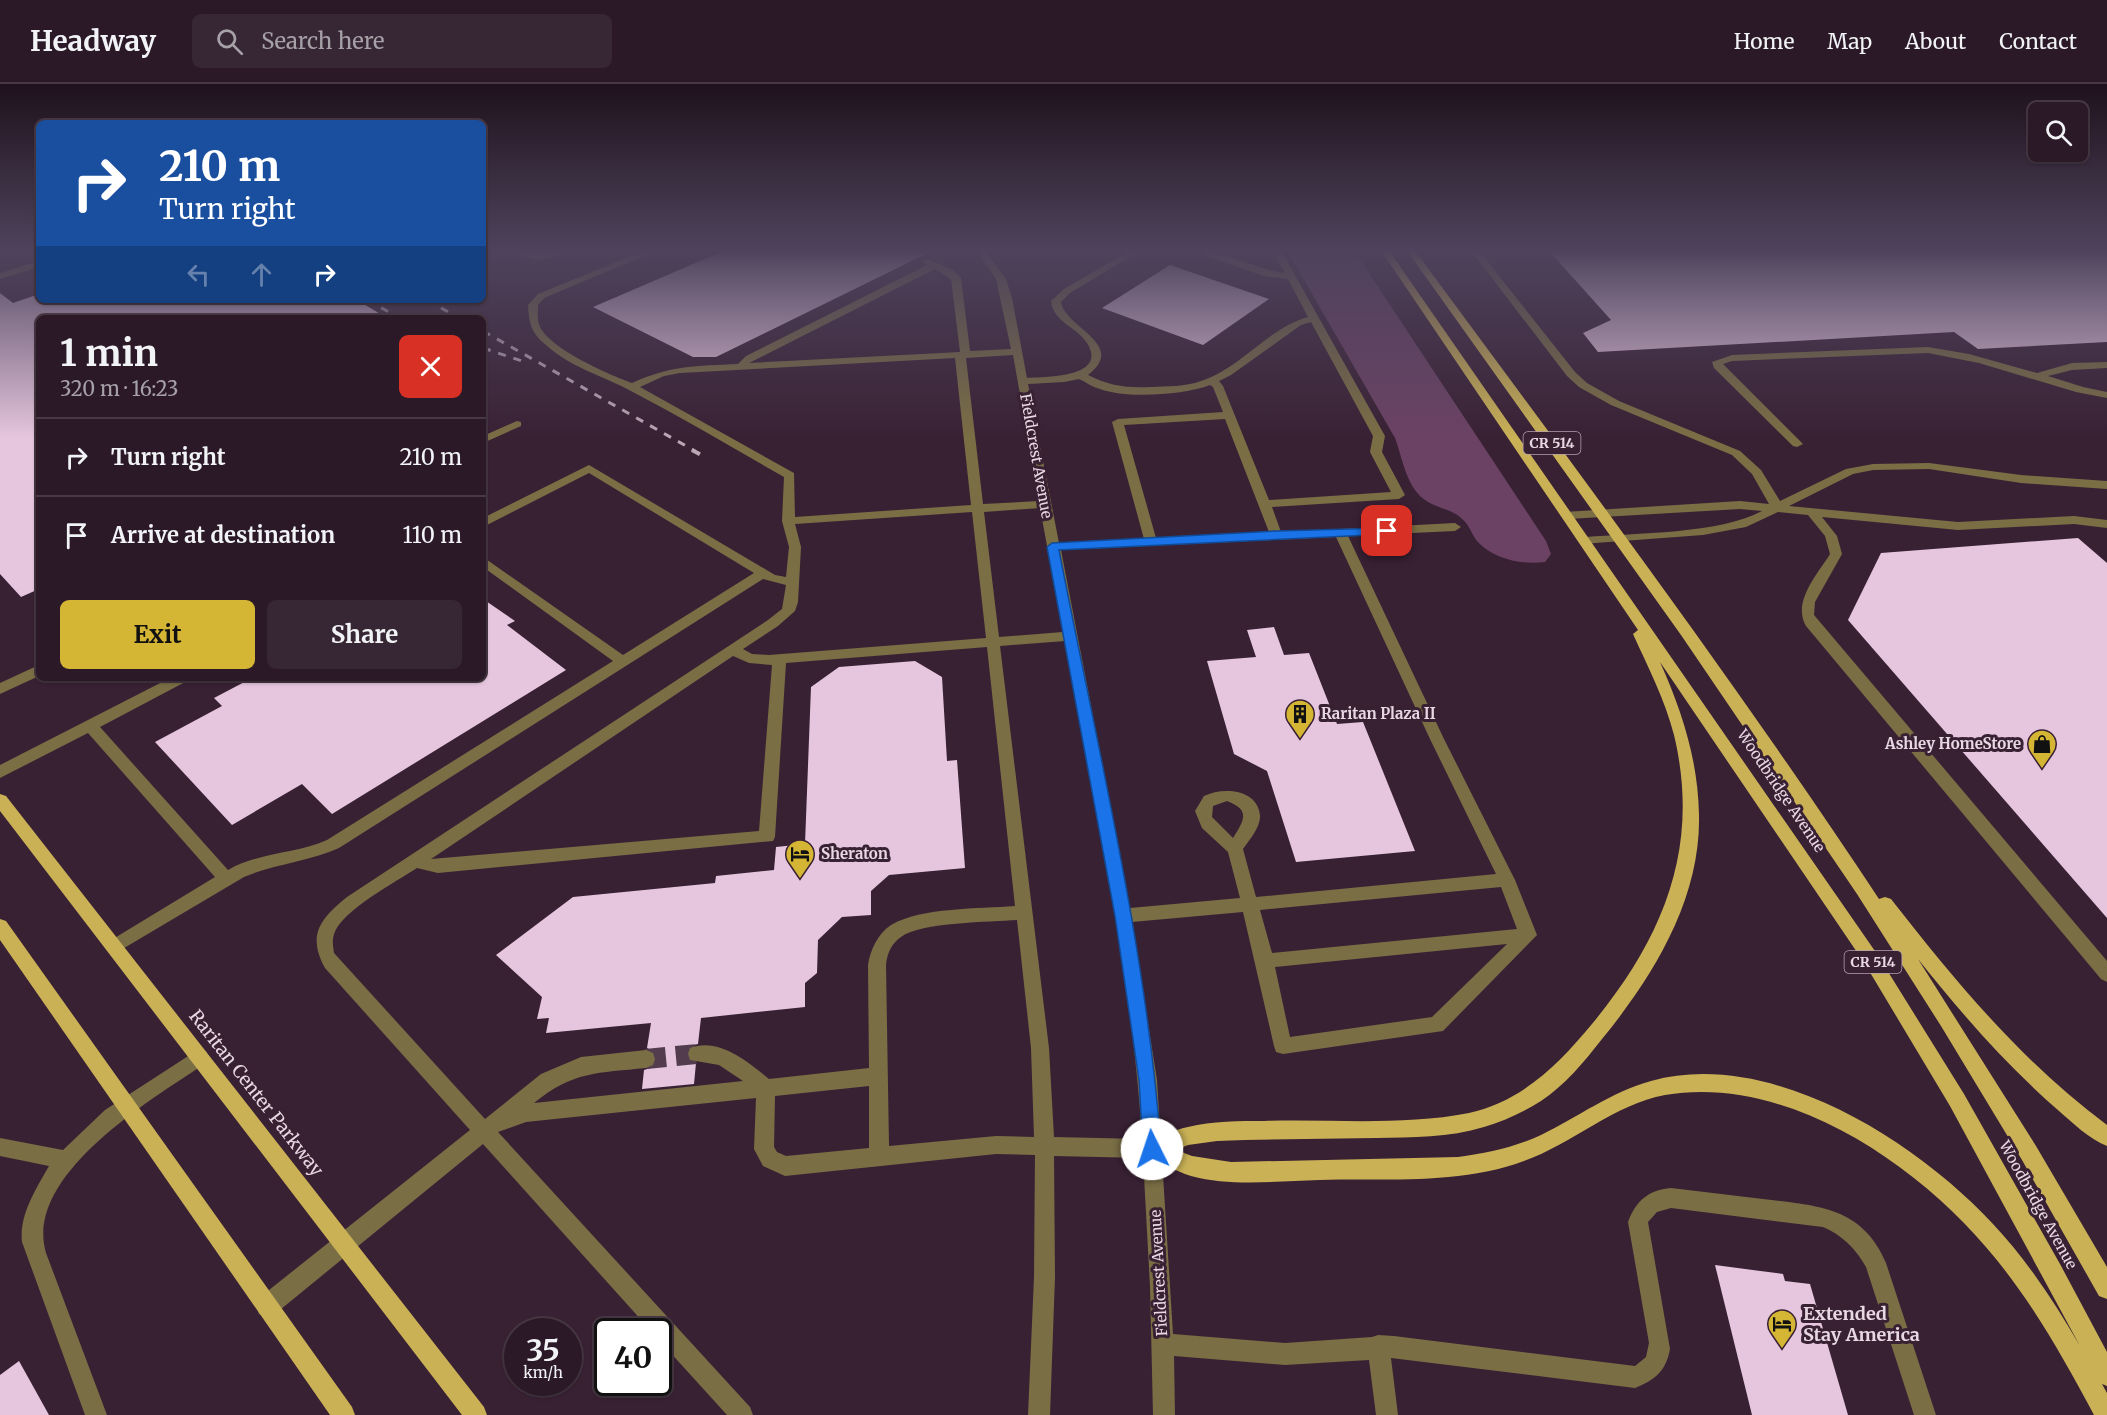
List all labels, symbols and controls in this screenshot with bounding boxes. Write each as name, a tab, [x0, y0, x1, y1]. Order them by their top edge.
search box	[192, 14, 612, 68]
text: Headway	[30, 23, 156, 59]
icon: search	[213, 25, 246, 58]
text: Search here	[261, 27, 385, 55]
text: Home	[1734, 28, 1794, 55]
text: Map	[1827, 28, 1872, 55]
text: About	[1905, 28, 1966, 55]
text: Contact	[1999, 28, 2077, 55]
map controls	[2028, 102, 2088, 162]
button: search	[2028, 102, 2088, 162]
text: 210 m	[159, 140, 280, 192]
icon: right	[60, 144, 138, 222]
text: Turn right	[159, 192, 296, 226]
icon: left	[182, 258, 215, 291]
icon: ahead	[245, 258, 278, 291]
icon: right	[308, 258, 341, 291]
text: 1 min	[60, 331, 158, 376]
button: close	[399, 335, 462, 398]
text: 320 m · 16:23	[60, 376, 178, 401]
street label: Fieldcrest Avenue	[1016, 392, 1057, 520]
road number: CR 514	[1524, 432, 1580, 454]
icon: right	[60, 441, 93, 474]
text: Turn right	[111, 443, 225, 471]
text: 210 m	[399, 443, 462, 471]
pin	[1361, 505, 1412, 556]
icon: arrive	[1370, 514, 1403, 547]
icon: arrive	[60, 519, 93, 552]
text: Arrive at destination	[111, 521, 335, 549]
text: 110 m	[403, 521, 462, 549]
button: Exit	[60, 600, 255, 669]
button: Share	[267, 600, 462, 669]
building icon: Raritan Plaza II	[1284, 698, 1316, 740]
place label: Raritan Plaza II	[1321, 704, 1436, 723]
street label: Woodbridge Avenue	[1733, 725, 1830, 856]
shop icon: Ashley HomeStore	[2026, 728, 2058, 770]
place label: Ashley HomeStore	[1884, 734, 2021, 753]
hotel icon: Sheraton	[784, 838, 816, 880]
place label: Sheraton	[821, 844, 888, 863]
road number: CR 514	[1844, 951, 1902, 973]
street label: Raritan Center Parkway	[184, 1005, 329, 1181]
position arrow	[1120, 1117, 1184, 1181]
street label: Woodbridge Avenue	[1995, 1136, 2082, 1272]
street label: Fieldcrest Avenue	[1146, 1209, 1171, 1337]
place label: Extended Stay America	[1803, 1302, 1920, 1346]
hotel icon: Extended Stay America	[1766, 1308, 1798, 1350]
speed limit sign: 40	[594, 1318, 672, 1396]
text: 35	[526, 1331, 560, 1369]
text: km/h	[523, 1363, 563, 1382]

